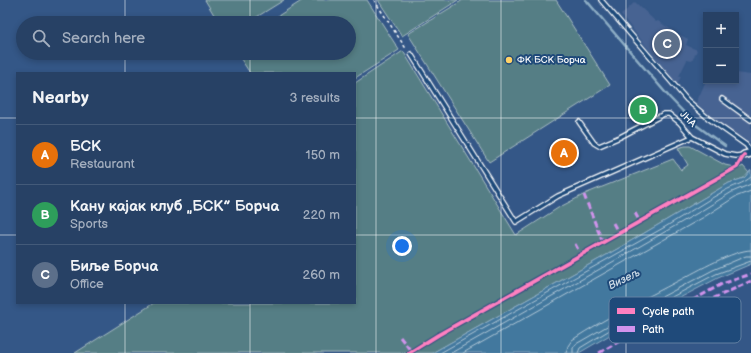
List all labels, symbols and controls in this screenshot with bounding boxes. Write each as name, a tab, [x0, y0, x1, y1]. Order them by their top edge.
map controls	[703, 12, 739, 84]
button: +	[703, 12, 739, 48]
search box	[16, 16, 356, 60]
icon: search	[30, 27, 52, 49]
text: Search here	[62, 29, 145, 48]
pin: C	[654, 29, 680, 59]
button: −	[703, 48, 739, 84]
place label: ФК БСК Борча	[517, 54, 586, 66]
marker: ФК БСК Борча	[504, 55, 514, 65]
text: Nearby	[32, 88, 89, 108]
text: 3 results	[289, 90, 340, 106]
pin: B	[630, 95, 656, 125]
street label: ЈНА	[677, 108, 699, 130]
text: БСК	[70, 137, 101, 156]
pin: A	[551, 138, 577, 168]
text: A	[41, 147, 49, 163]
text: 150 m	[306, 147, 340, 163]
text: Restaurant	[70, 156, 135, 172]
text: Кану кајак клуб „БСК” Борча	[70, 197, 279, 216]
text: B	[40, 207, 50, 223]
text: 220 m	[303, 207, 340, 223]
text: Sports	[70, 216, 108, 232]
your location	[392, 236, 412, 256]
text: Биље Борча	[70, 257, 158, 276]
water label: Визељ	[606, 266, 642, 292]
text: C	[40, 267, 50, 283]
text: 260 m	[302, 267, 340, 283]
text: Office	[70, 276, 104, 292]
legend	[609, 297, 741, 343]
text: Cycle path	[642, 305, 694, 318]
text: Path	[642, 323, 664, 336]

